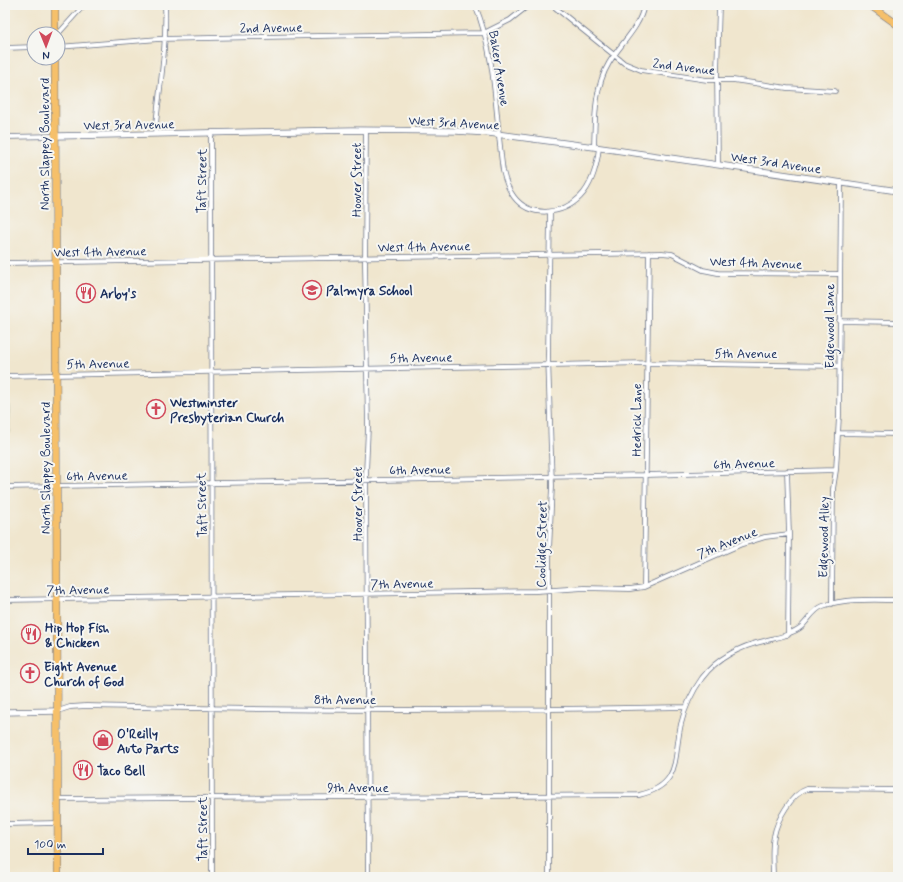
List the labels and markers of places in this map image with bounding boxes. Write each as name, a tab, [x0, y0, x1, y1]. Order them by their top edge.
school or university icon: Palmyra School	[301, 279, 323, 301]
restaurant icon: Arby's	[75, 282, 97, 304]
place label: Palmyra School	[326, 283, 413, 300]
place label: Arby's	[100, 286, 136, 303]
place label: Westminster Presbyterian Church	[169, 395, 284, 427]
church icon: Westminster Presbyterian Church	[145, 398, 167, 420]
place label: Hip Hop Fish & Chicken	[45, 620, 109, 652]
restaurant icon: Hip Hop Fish & Chicken	[20, 623, 42, 645]
place label: Eight Avenue Church of God	[44, 659, 124, 691]
church icon: Eight Avenue Church of God	[19, 662, 41, 684]
place label: O'Reilly Auto Parts	[117, 726, 179, 758]
shop icon: O'Reilly Auto Parts	[92, 729, 114, 751]
restaurant icon: Taco Bell	[72, 759, 94, 781]
place label: Taco Bell	[97, 763, 146, 780]

